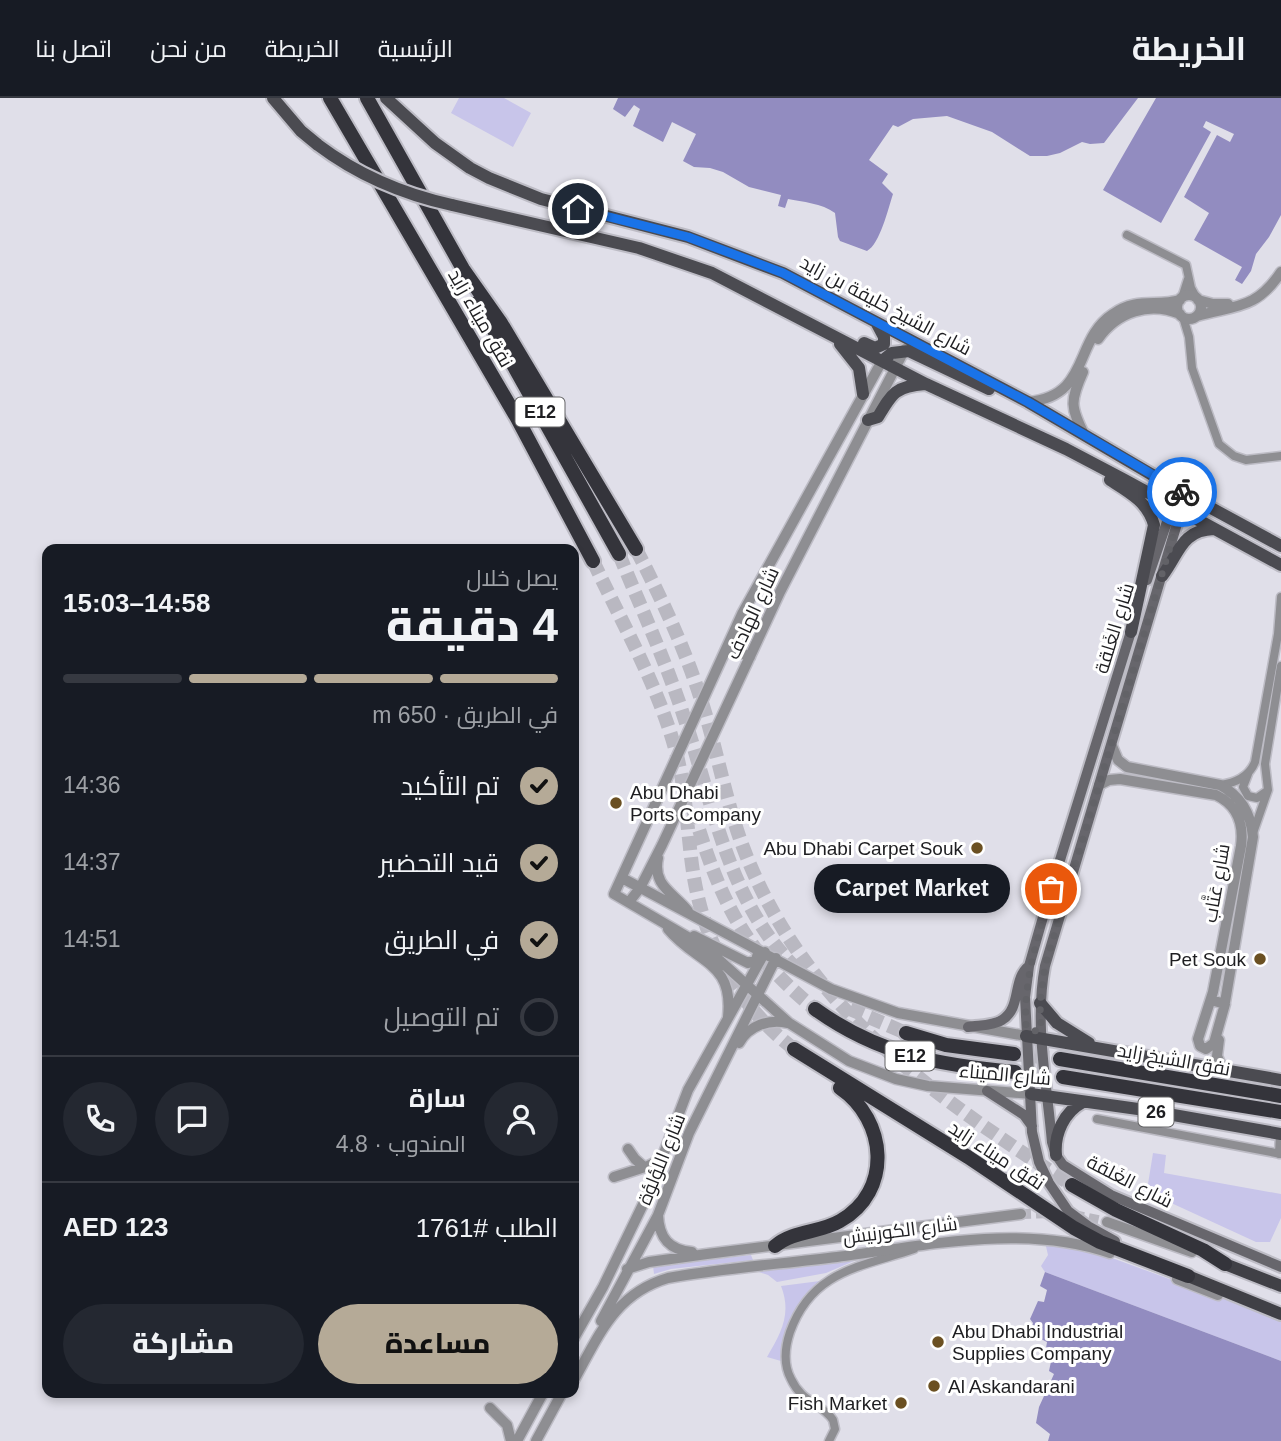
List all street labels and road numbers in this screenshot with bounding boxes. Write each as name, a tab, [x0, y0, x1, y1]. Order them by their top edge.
street label: شارع الشيخ خليفة بن زايد	[795, 251, 975, 362]
street label: نفق ميناء زايد	[442, 266, 517, 372]
road number: E12	[516, 398, 564, 426]
street label: شارع الهادف	[722, 564, 786, 664]
street label: شارع الغَلقة	[1091, 580, 1141, 677]
street label: شارع عَتَّاب	[1198, 842, 1237, 925]
street label: نفق الشيخ زايد	[1115, 1039, 1232, 1083]
road number: E12	[886, 1042, 934, 1071]
street label: شارع الميناء	[958, 1060, 1052, 1092]
road number: 26	[1138, 1098, 1174, 1126]
street label: شارع اللؤلؤة	[634, 1110, 692, 1209]
street label: نفق ميناء زايد	[944, 1117, 1048, 1196]
street label: شارع الغَلقة	[1082, 1151, 1176, 1215]
street label: شارع الكورنيش	[842, 1213, 959, 1251]

